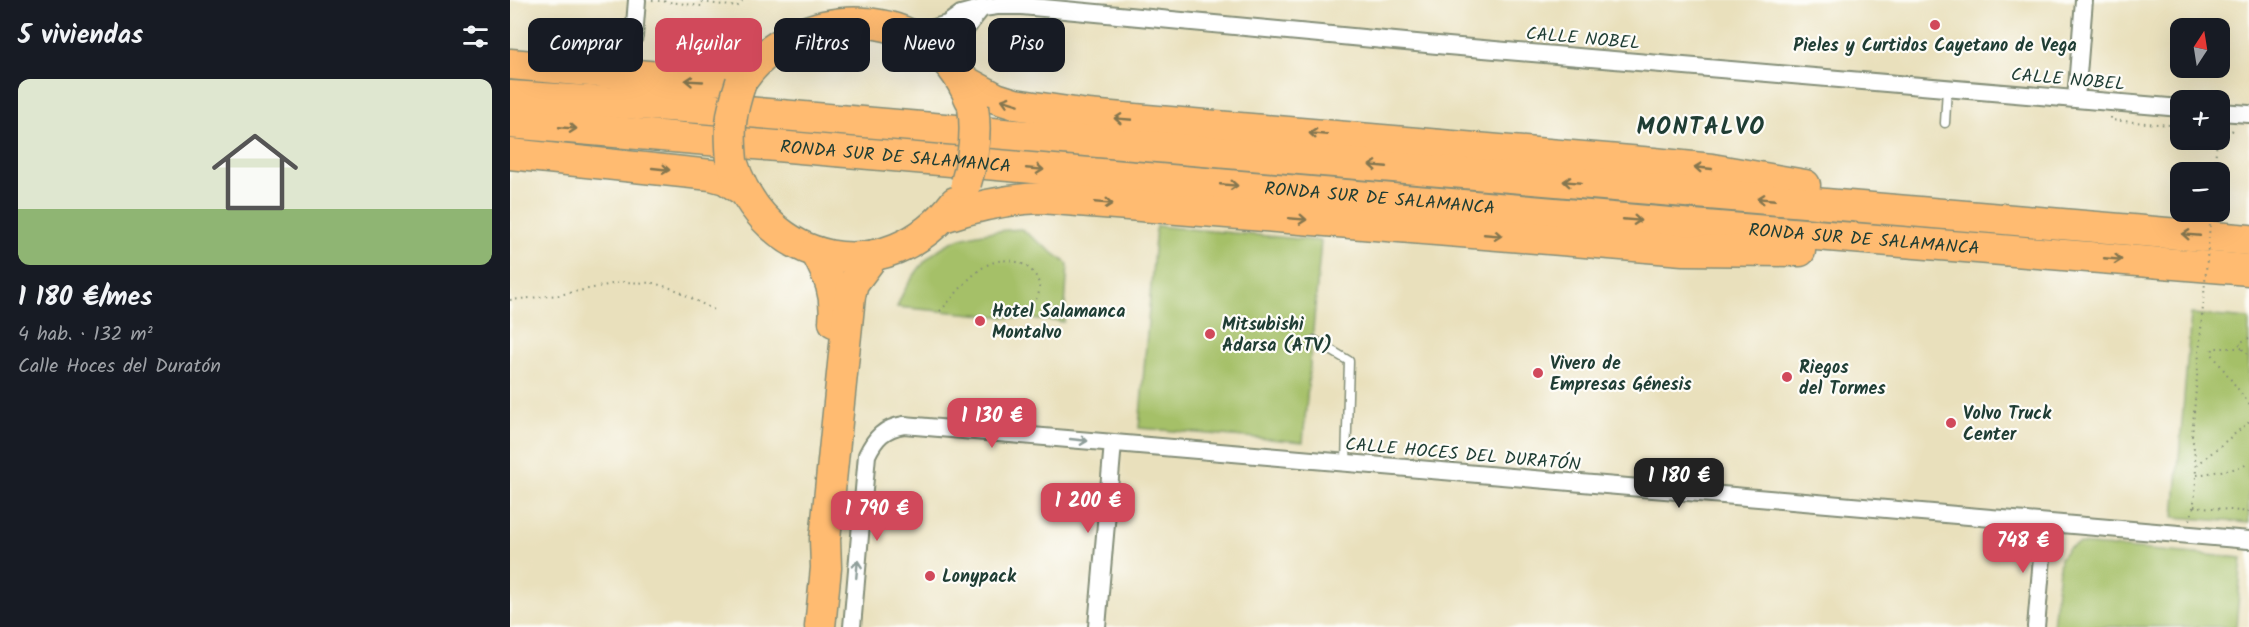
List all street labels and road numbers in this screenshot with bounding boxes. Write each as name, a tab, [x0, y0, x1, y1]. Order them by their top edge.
street label: CALLE NOBEL	[1525, 20, 1641, 59]
street label: CALLE NOBEL	[2010, 61, 2126, 100]
street label: RONDA SUR DE SALAMANCA	[779, 133, 1012, 182]
street label: RONDA SUR DE SALAMANCA	[1263, 175, 1496, 224]
street label: RONDA SUR DE SALAMANCA	[1747, 217, 1980, 264]
street label: CALLE HOCES DEL DURATÓN	[1344, 431, 1582, 480]

